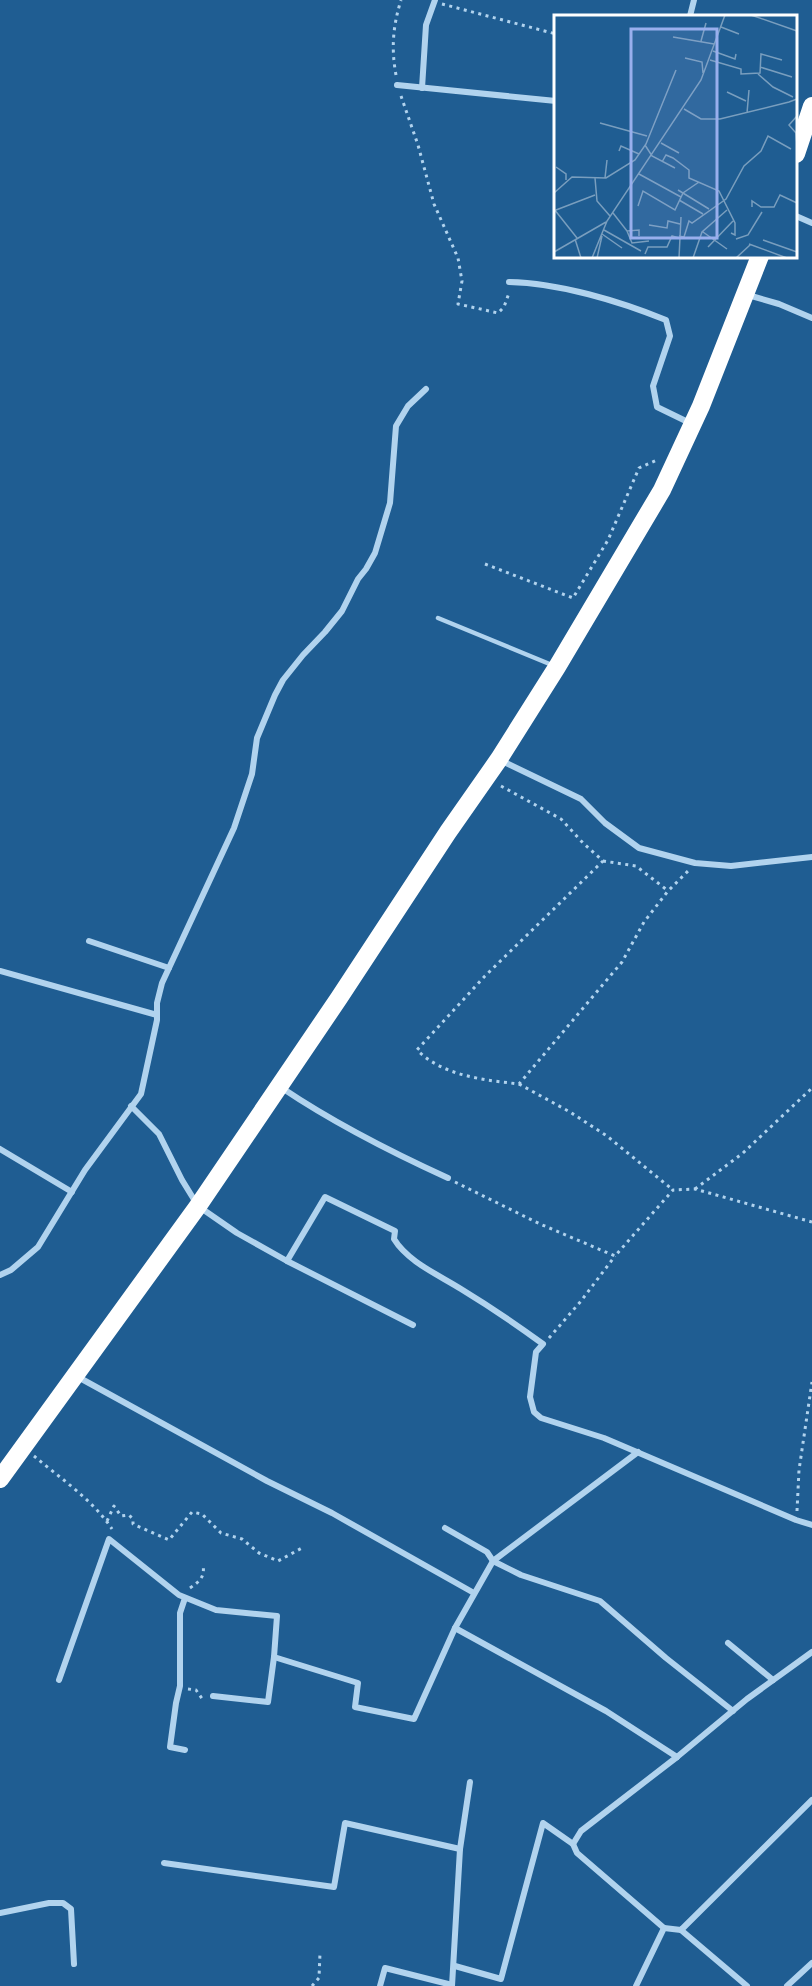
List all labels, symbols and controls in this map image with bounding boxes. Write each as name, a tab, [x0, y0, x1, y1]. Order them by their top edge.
inset map	[554, 15, 797, 258]

